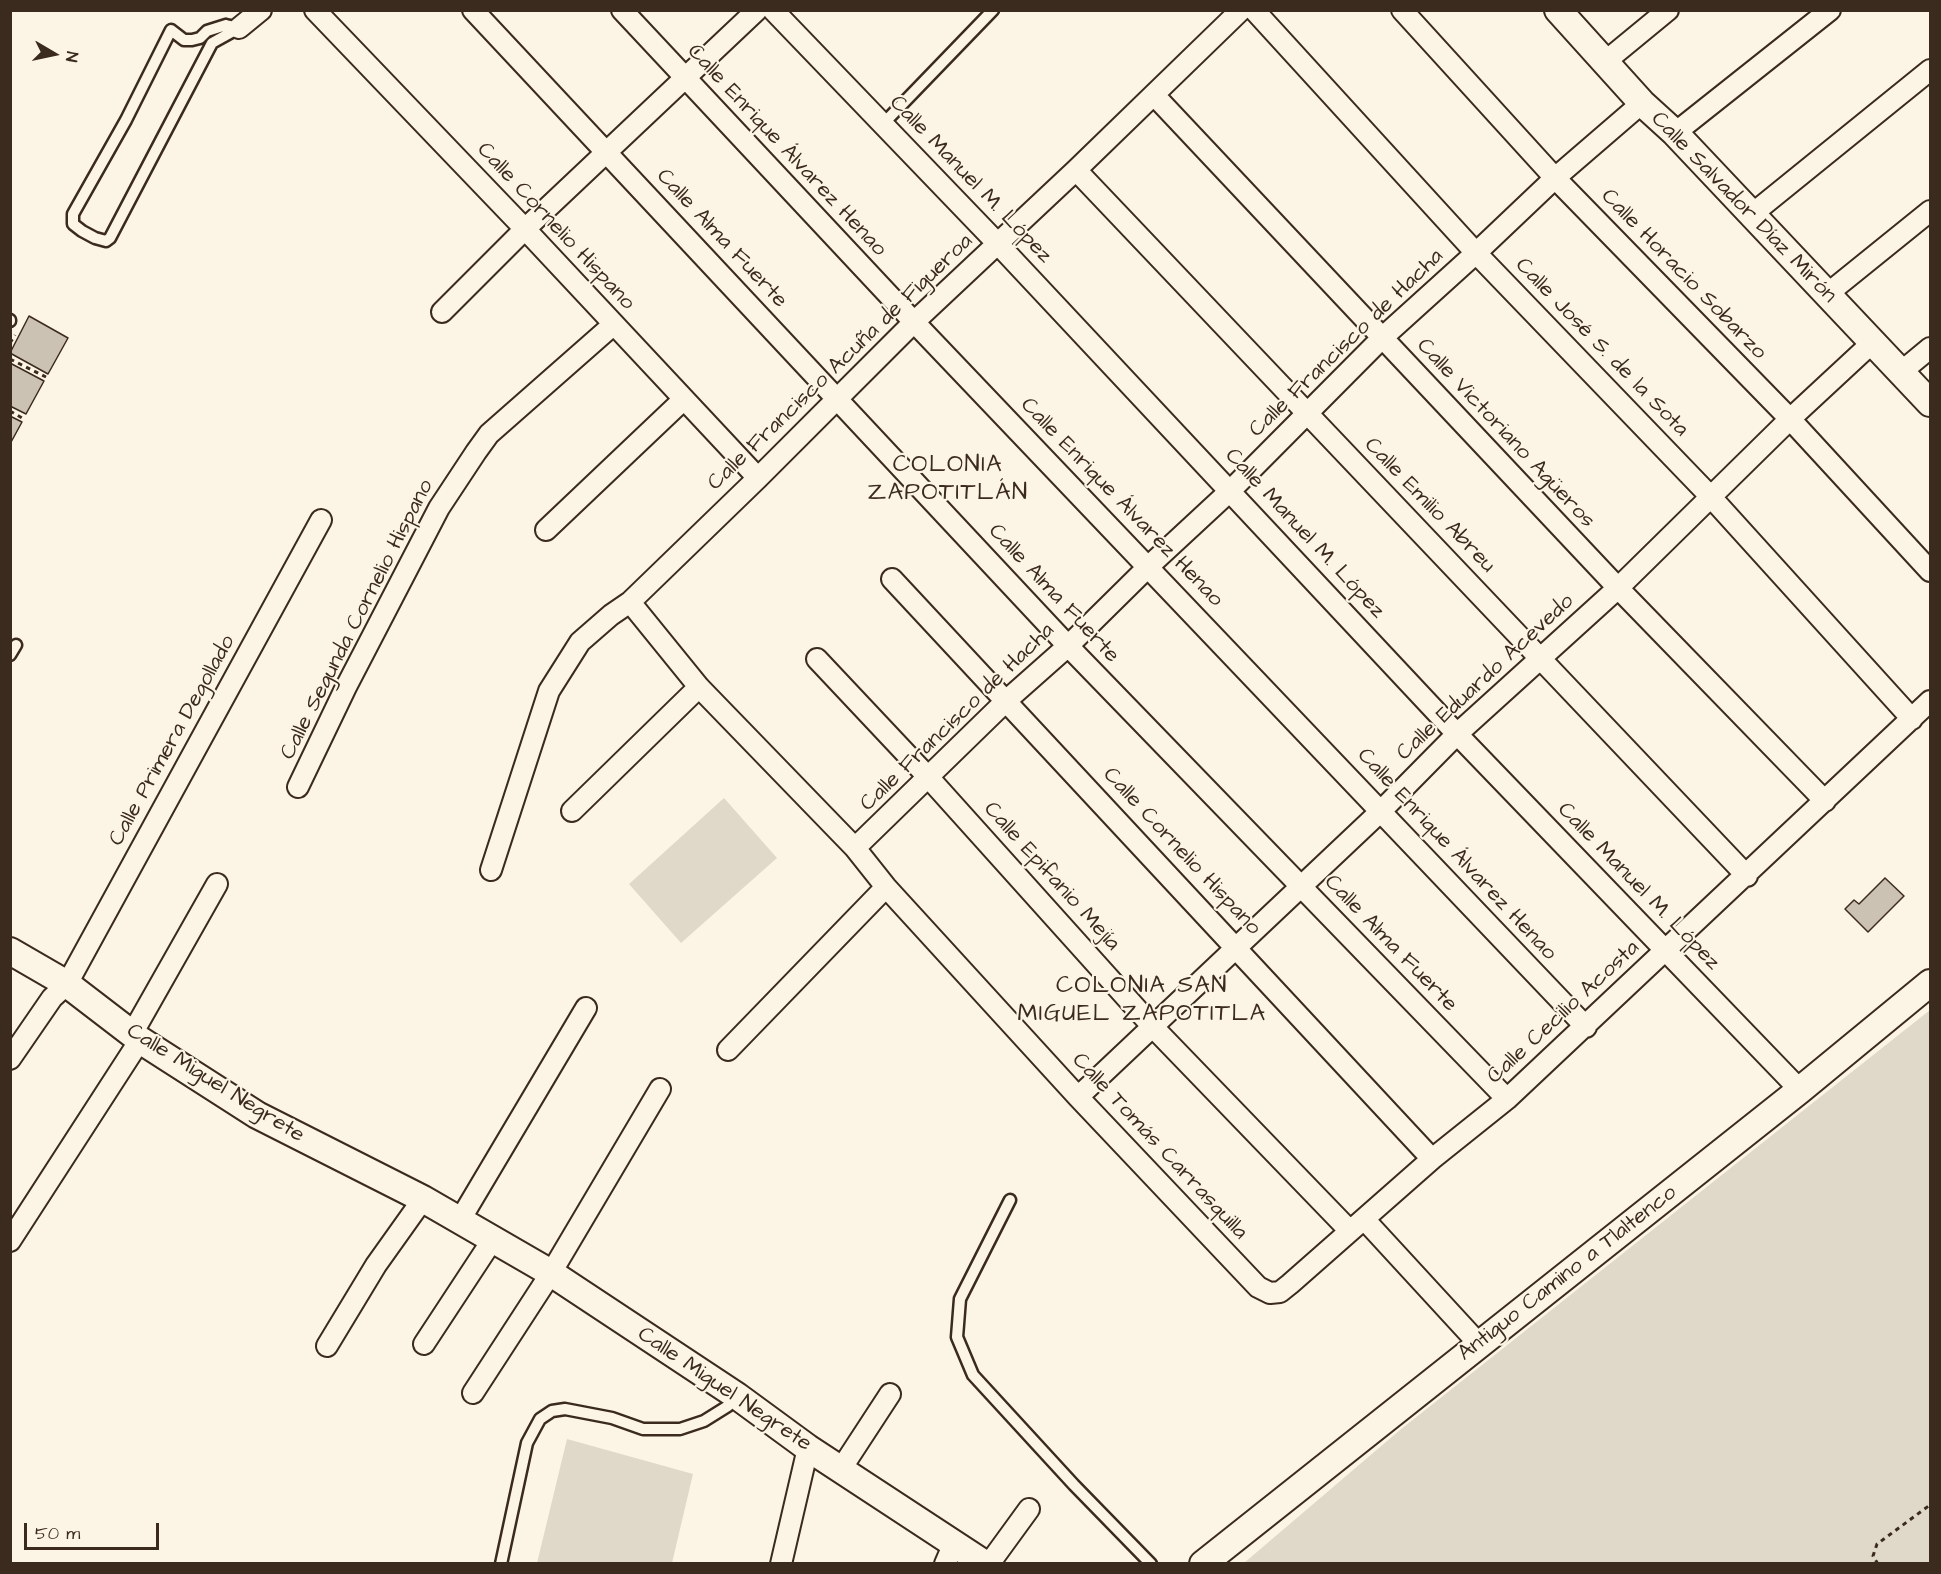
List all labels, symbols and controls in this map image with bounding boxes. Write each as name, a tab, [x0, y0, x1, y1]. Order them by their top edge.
north arrow	[24, 24, 84, 84]
street label: Calle Enrique Álvarez Henao	[681, 39, 891, 263]
text: N	[60, 50, 83, 63]
street label: Calle Manuel M. López	[883, 91, 1057, 269]
street label: Calle Salvador Díaz Mirón	[1645, 107, 1841, 309]
street label: Calle Cornelio Hispano	[470, 138, 640, 316]
street label: Calle Alma Fuerte	[650, 164, 792, 314]
street label: Calle Horacio Sobarzo	[1595, 184, 1771, 366]
street label: Calle Francisco Acuña de Figueroa	[703, 229, 979, 497]
street label: Calle Francisco de Hacha	[1244, 244, 1450, 444]
street label: Calle José S. de la Sota	[1509, 253, 1693, 443]
street label: Calle Victoriano Agüeros	[1410, 334, 1600, 534]
street label: Calle Enrique Álvarez Henao	[1014, 393, 1228, 613]
street label: Calle Emilio Abreu	[1358, 433, 1500, 579]
street label: Calle Manuel M. López	[1218, 443, 1390, 625]
district label: COLONIA ZAPOTITLÁN	[867, 452, 1029, 508]
street label: Calle Segunda Cornelio Hispano	[276, 476, 440, 764]
street label: Calle Alma Fuerte	[982, 519, 1124, 669]
street label: Calle Eduardo Acevedo	[1392, 589, 1580, 767]
street label: Calle Francisco de Hacha	[855, 618, 1061, 818]
street label: Calle Primera Degollado	[104, 631, 242, 851]
street label: Calle Enrique Álvarez Henao	[1351, 743, 1561, 967]
street label: Calle Cornelio Hispano	[1096, 763, 1266, 941]
street label: Calle Epifanio Mejía	[977, 797, 1125, 957]
street label: Calle Manuel M. López	[1551, 798, 1725, 976]
street label: Calle Alma Fuerte	[1318, 870, 1462, 1018]
street label: Calle Cecilio Acosta	[1482, 936, 1646, 1090]
district label: COLONIA SAN MIGUEL ZAPOTITLA	[1017, 973, 1267, 1029]
street label: Calle Miguel Negrete	[121, 1019, 309, 1149]
street label: Calle Tomás Carrasquilla	[1066, 1048, 1252, 1246]
street label: Antiguo Camino a Tlaltenco	[1453, 1180, 1683, 1368]
street label: Calle Miguel Negrete	[632, 1322, 816, 1458]
scale bar	[27, 1511, 162, 1549]
text: 50 m	[35, 1521, 80, 1546]

